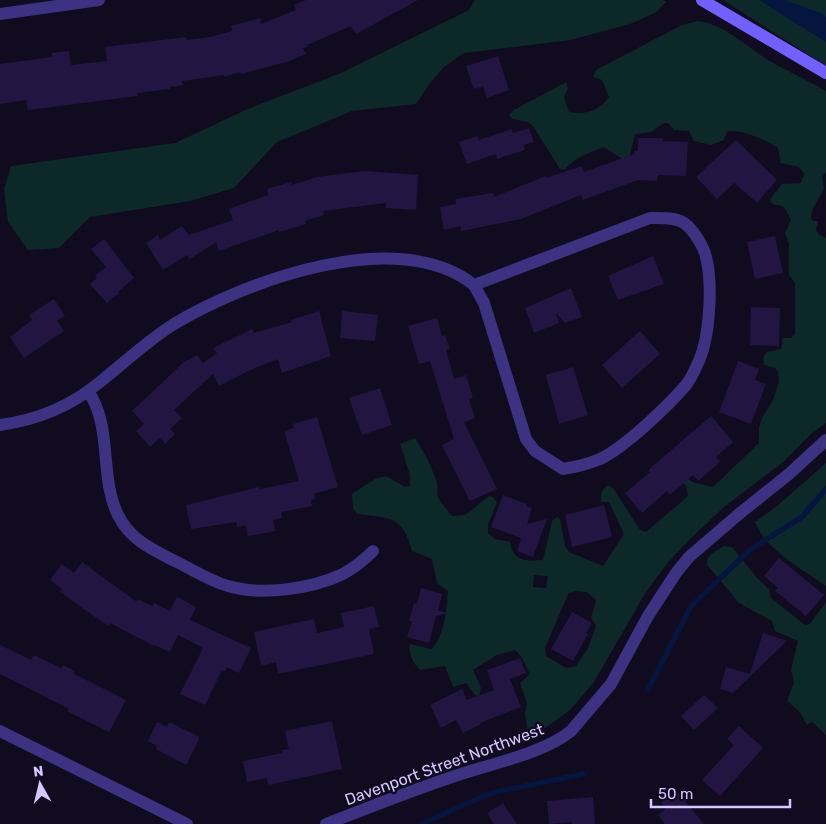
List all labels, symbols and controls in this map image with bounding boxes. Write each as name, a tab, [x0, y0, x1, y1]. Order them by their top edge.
street label: Davenport Street Northwest	[342, 720, 546, 809]
north arrow	[15, 759, 65, 809]
text: N	[32, 763, 44, 781]
scale bar	[651, 776, 790, 808]
text: 50 m	[658, 785, 693, 803]

